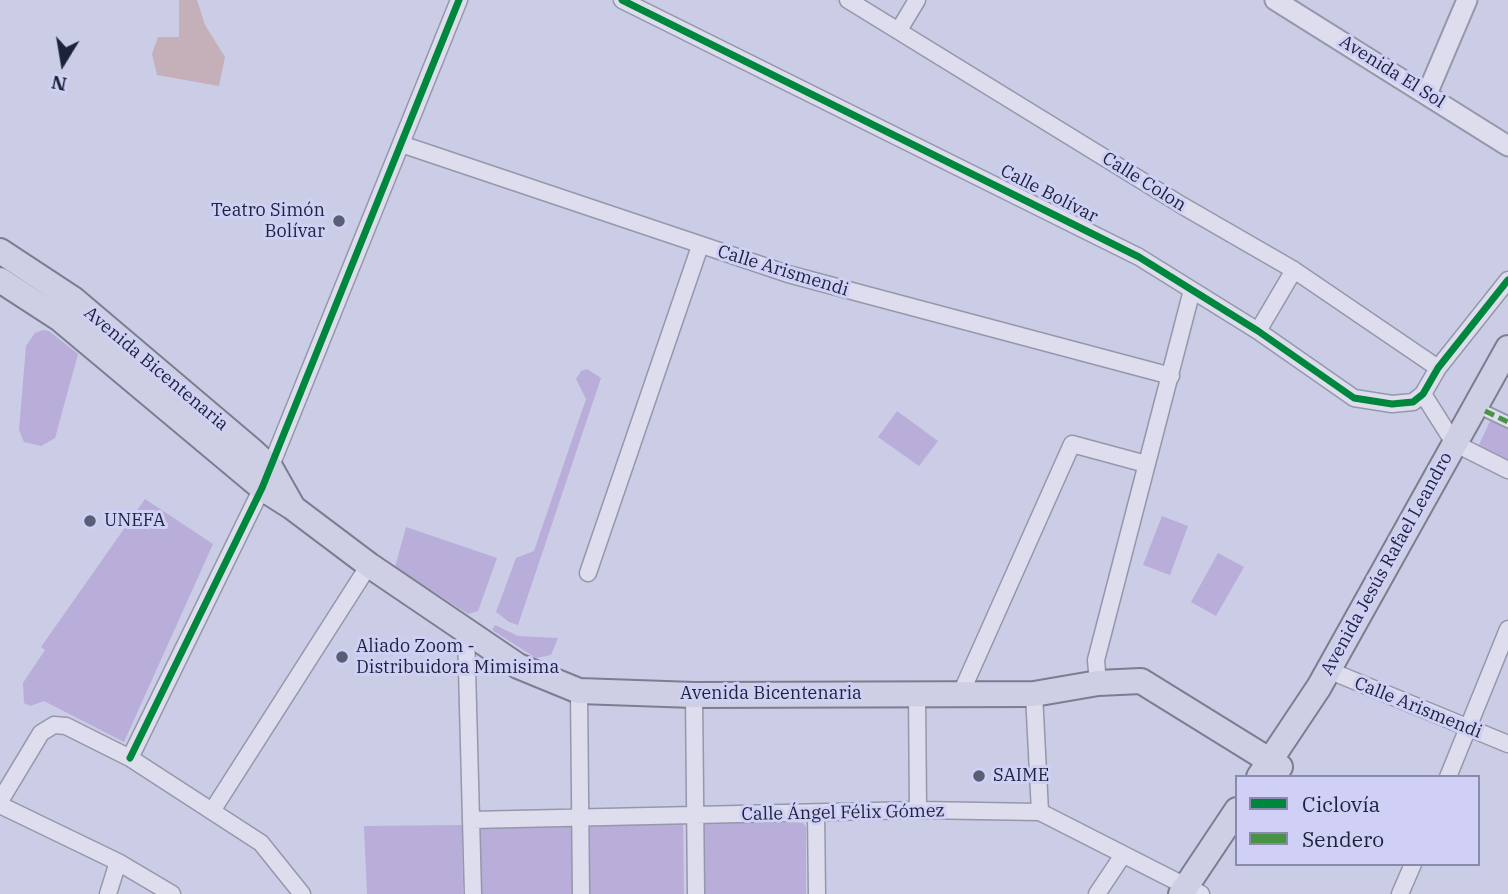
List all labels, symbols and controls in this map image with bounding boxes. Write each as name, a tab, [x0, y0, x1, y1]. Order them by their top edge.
north arrow	[28, 28, 98, 98]
street label: Avenida El Sol	[1335, 31, 1449, 113]
text: N	[49, 70, 69, 97]
street label: Calle Colon	[1098, 148, 1190, 216]
street label: Calle Bolívar	[997, 160, 1101, 228]
place label: Teatro Simón Bolívar	[211, 200, 325, 242]
marker: Teatro Simón Bolívar	[331, 213, 347, 229]
street label: Calle Arismendi	[715, 241, 851, 301]
street label: Avenida Bicentenaria	[79, 302, 233, 436]
street label: Avenida Jesús Rafael Leandro	[1317, 449, 1457, 679]
place label: UNEFA	[104, 510, 165, 532]
marker: UNEFA	[82, 513, 98, 529]
place label: Aliado Zoom - Distribuidora Mimisima	[356, 636, 559, 678]
marker: Aliado Zoom - Distribuidora Mimisima	[334, 649, 350, 665]
street label: Calle Arismendi	[1351, 673, 1485, 743]
street label: Avenida Bicentenaria	[680, 683, 862, 705]
place label: SAIME	[993, 765, 1049, 787]
marker: SAIME	[971, 768, 987, 784]
legend	[1235, 775, 1480, 866]
text: Ciclovía	[1302, 790, 1380, 818]
street label: Calle Ángel Félix Gómez	[741, 800, 945, 826]
text: Sendero	[1302, 825, 1384, 853]

